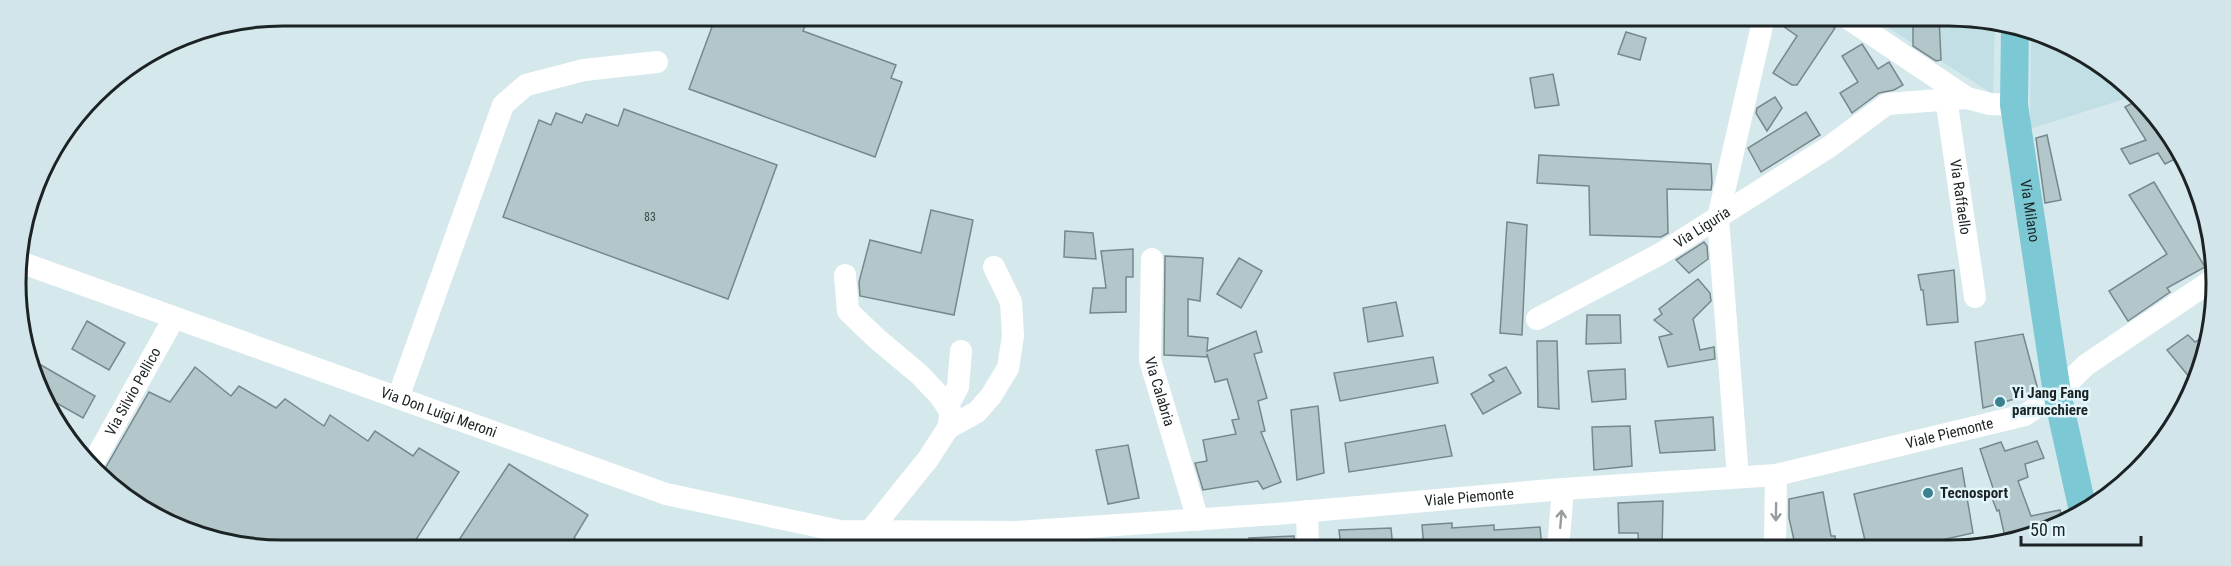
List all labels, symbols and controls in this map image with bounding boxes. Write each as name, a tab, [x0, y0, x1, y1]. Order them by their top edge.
street label: Via Raffaello	[1946, 158, 1975, 236]
street label: Via Milano	[2016, 178, 2043, 243]
street label: Via Liguria	[1671, 203, 1734, 252]
house number: 83	[644, 210, 656, 224]
street label: Via Silvio Pellico	[101, 344, 165, 439]
street label: Via Calabria	[1141, 355, 1178, 428]
street label: Via Don Luigi Meroni	[378, 383, 499, 442]
place label: Yi Jang Fang parrucchiere	[2012, 384, 2089, 419]
marker: Yi Jang Fang parrucchiere	[1993, 395, 2007, 409]
street label: Viale Piemonte	[1904, 414, 1995, 452]
street label: Viale Piemonte	[1424, 484, 1515, 510]
place label: Tecnosport	[1940, 484, 2008, 502]
marker: Tecnosport	[1921, 486, 1935, 500]
one-way arrow	[1770, 502, 1782, 522]
one-way arrow	[1556, 509, 1567, 529]
scale bar	[2021, 509, 2141, 547]
text: 50 m	[2030, 519, 2065, 540]

